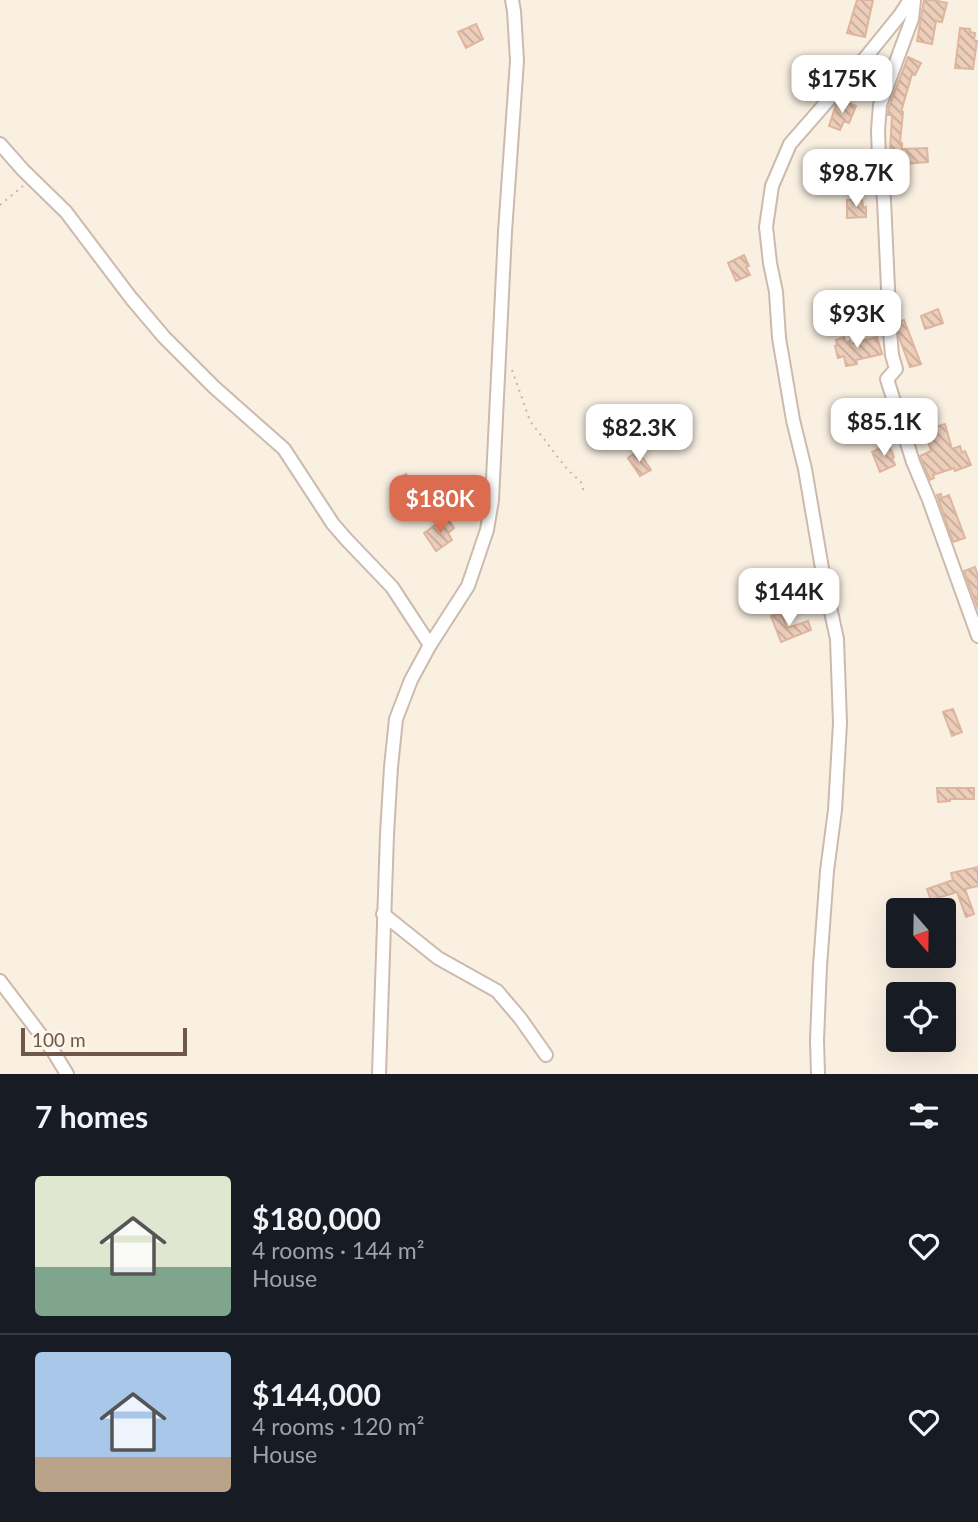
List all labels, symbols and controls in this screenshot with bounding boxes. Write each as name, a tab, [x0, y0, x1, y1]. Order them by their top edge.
pin: $175K	[793, 55, 891, 115]
text: $175K	[807, 64, 877, 92]
pin: $98.7K	[799, 150, 913, 209]
text: $98.7K	[819, 158, 893, 186]
pin: $93K	[816, 290, 898, 350]
text: $93K	[829, 299, 885, 327]
pin: $85.1K	[827, 398, 941, 458]
pin: $82.3K	[582, 405, 696, 464]
text: $85.1K	[847, 407, 921, 435]
text: $82.3K	[602, 413, 676, 441]
pin: $180K	[391, 476, 489, 535]
text: $180K	[405, 484, 475, 512]
pin: $144K	[740, 568, 838, 628]
text: $144K	[754, 577, 824, 605]
north arrow	[886, 898, 956, 968]
map controls	[886, 898, 956, 1052]
button: locate	[886, 982, 956, 1052]
scale bar	[21, 1025, 187, 1057]
text: 100 m	[32, 1028, 86, 1051]
icon: filters	[905, 1097, 943, 1135]
text: 7 homes	[35, 1098, 148, 1134]
text: $180,000	[252, 1200, 381, 1236]
icon: home	[91, 1204, 175, 1288]
icon: heart	[905, 1227, 943, 1265]
text: 4 rooms · 144 m²	[252, 1236, 424, 1264]
text: House	[252, 1264, 317, 1292]
text: $144,000	[252, 1376, 381, 1412]
icon: home	[91, 1380, 175, 1464]
icon: heart	[905, 1403, 943, 1441]
text: 4 rooms · 120 m²	[252, 1412, 424, 1440]
text: House	[252, 1440, 317, 1468]

